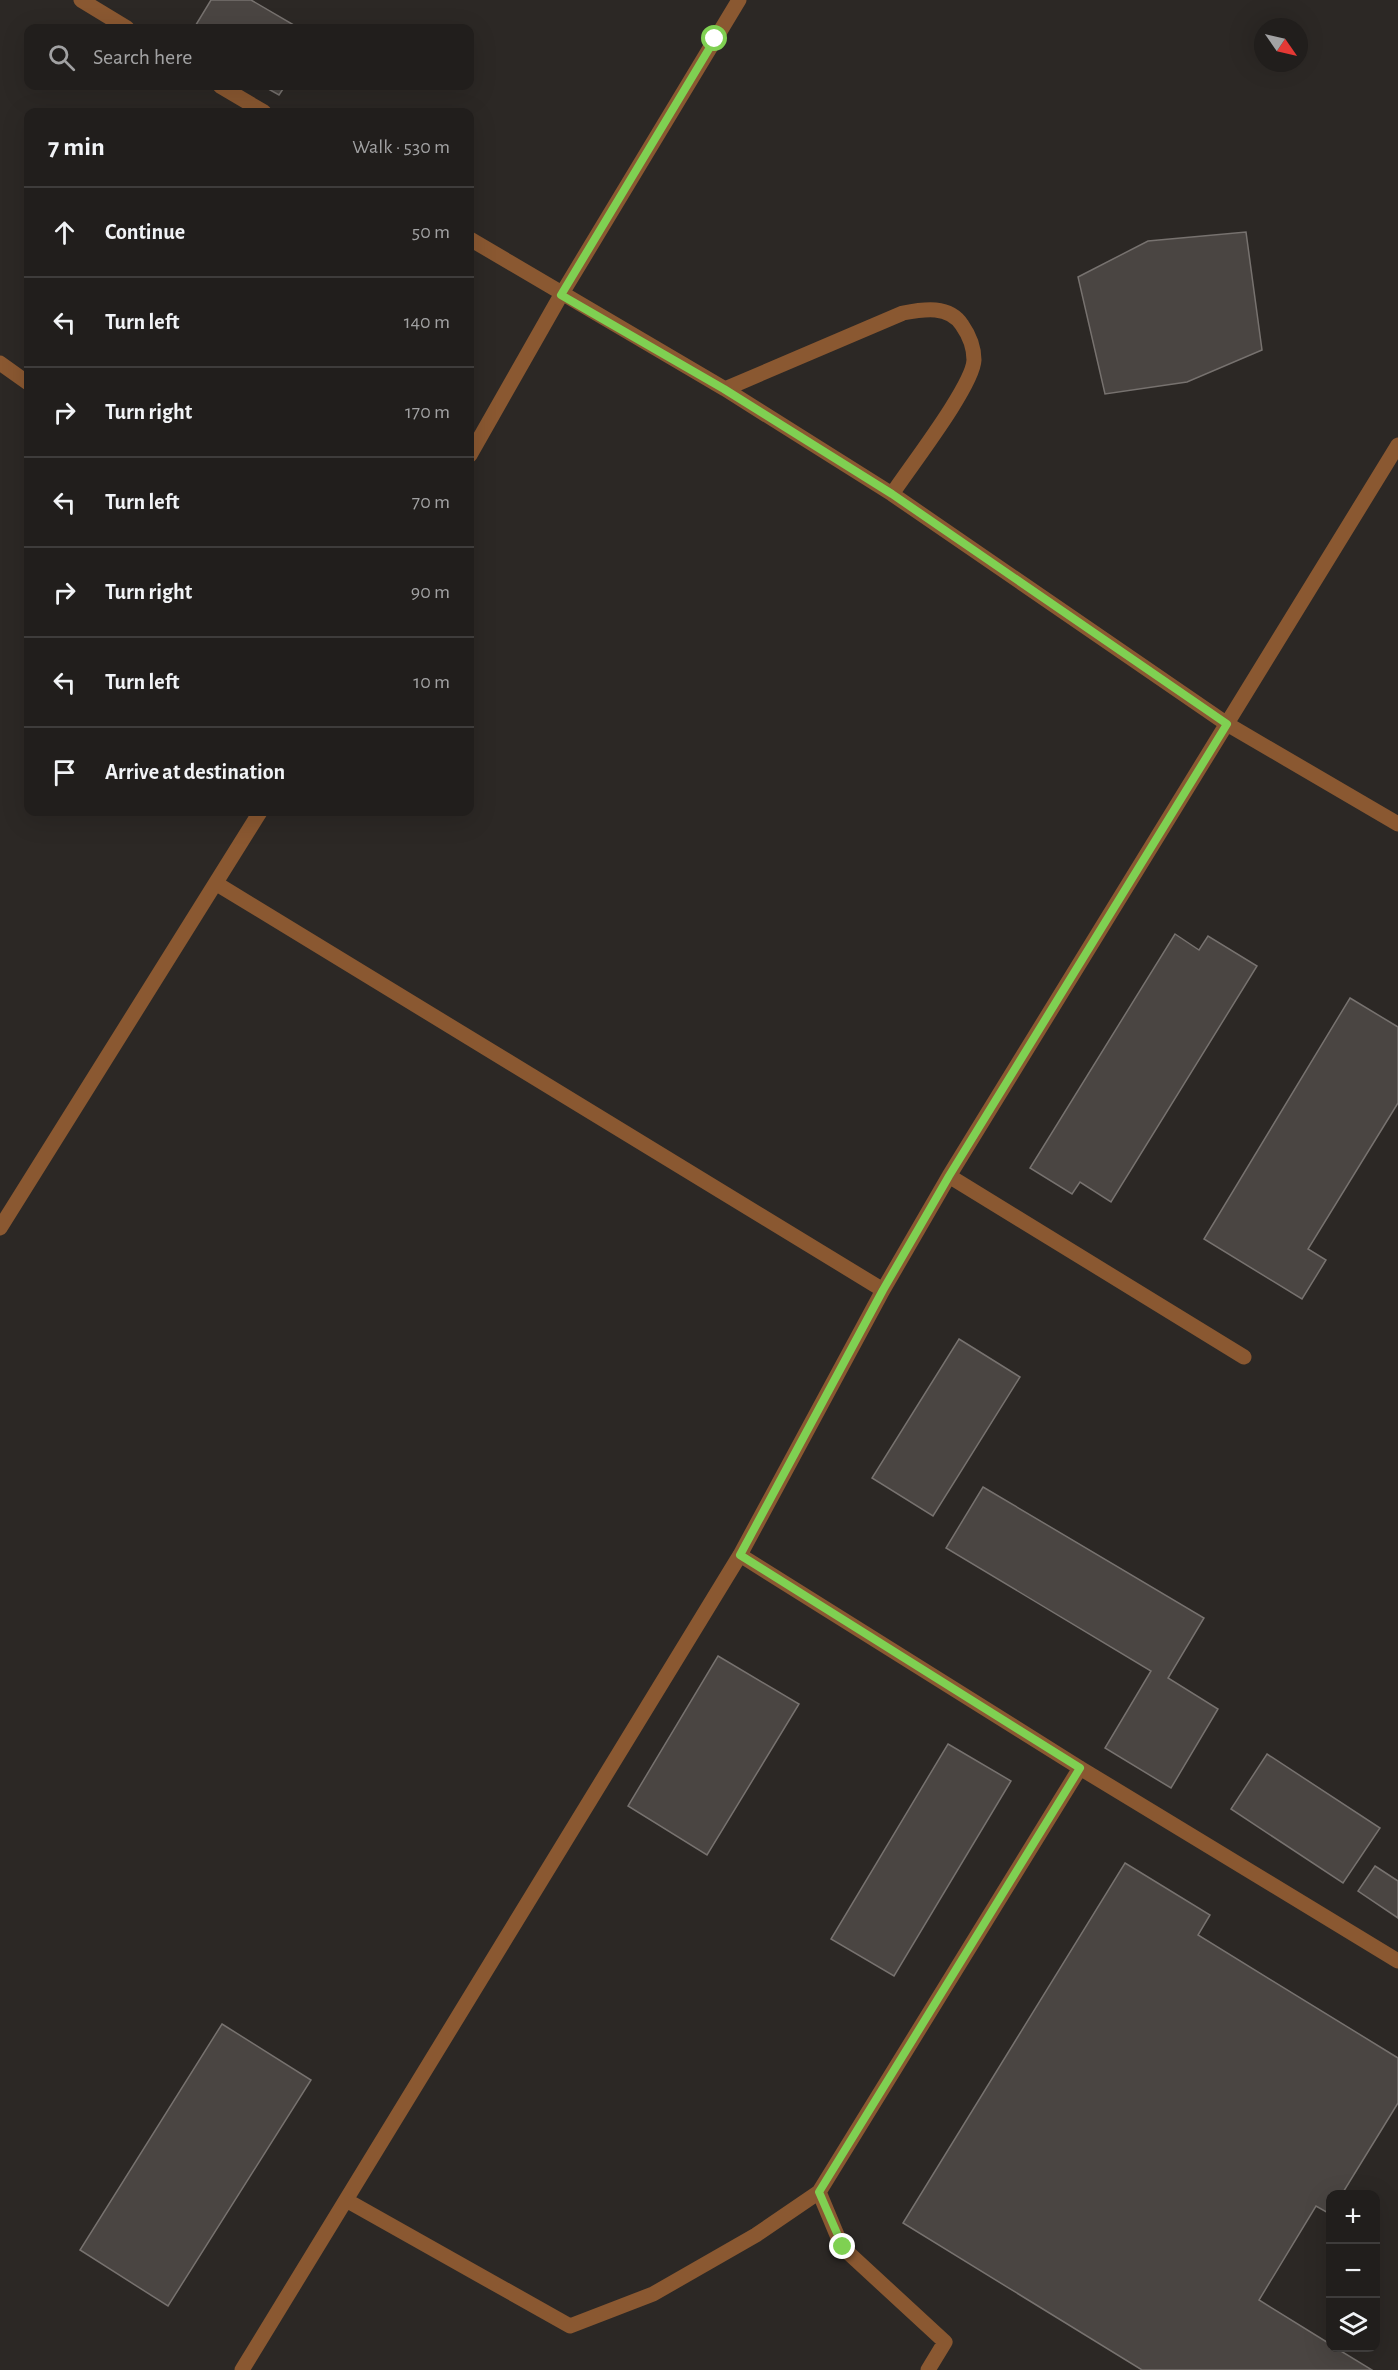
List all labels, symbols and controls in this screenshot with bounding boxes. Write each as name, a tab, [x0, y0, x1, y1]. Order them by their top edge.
north arrow	[1254, 18, 1308, 72]
search box	[24, 24, 474, 90]
route start	[701, 25, 727, 51]
icon: search	[45, 41, 78, 74]
text: Search here	[93, 46, 192, 68]
text: 7 min	[48, 134, 105, 160]
text: Walk · 530 m	[352, 137, 450, 157]
icon: ahead	[48, 216, 81, 249]
text: Continue	[105, 221, 185, 243]
text: 50 m	[412, 222, 450, 242]
icon: left	[48, 306, 81, 339]
text: Turn left	[105, 311, 179, 333]
text: 140 m	[404, 312, 450, 332]
icon: right	[48, 396, 81, 429]
text: Turn right	[105, 401, 192, 423]
text: 170 m	[405, 402, 450, 422]
icon: left	[48, 486, 81, 519]
text: Turn left	[105, 491, 179, 513]
text: 70 m	[412, 492, 450, 512]
icon: right	[48, 576, 81, 609]
text: Turn right	[105, 581, 192, 603]
text: 90 m	[411, 582, 450, 602]
icon: left	[48, 666, 81, 699]
text: Turn left	[105, 671, 179, 693]
text: 10 m	[413, 672, 450, 692]
icon: arrive	[48, 756, 81, 789]
text: Arrive at destination	[105, 761, 285, 783]
map controls	[1326, 2190, 1380, 2352]
button: +	[1326, 2190, 1380, 2244]
route end	[829, 2233, 855, 2259]
button: −	[1326, 2244, 1380, 2298]
button: layers	[1326, 2298, 1380, 2352]

